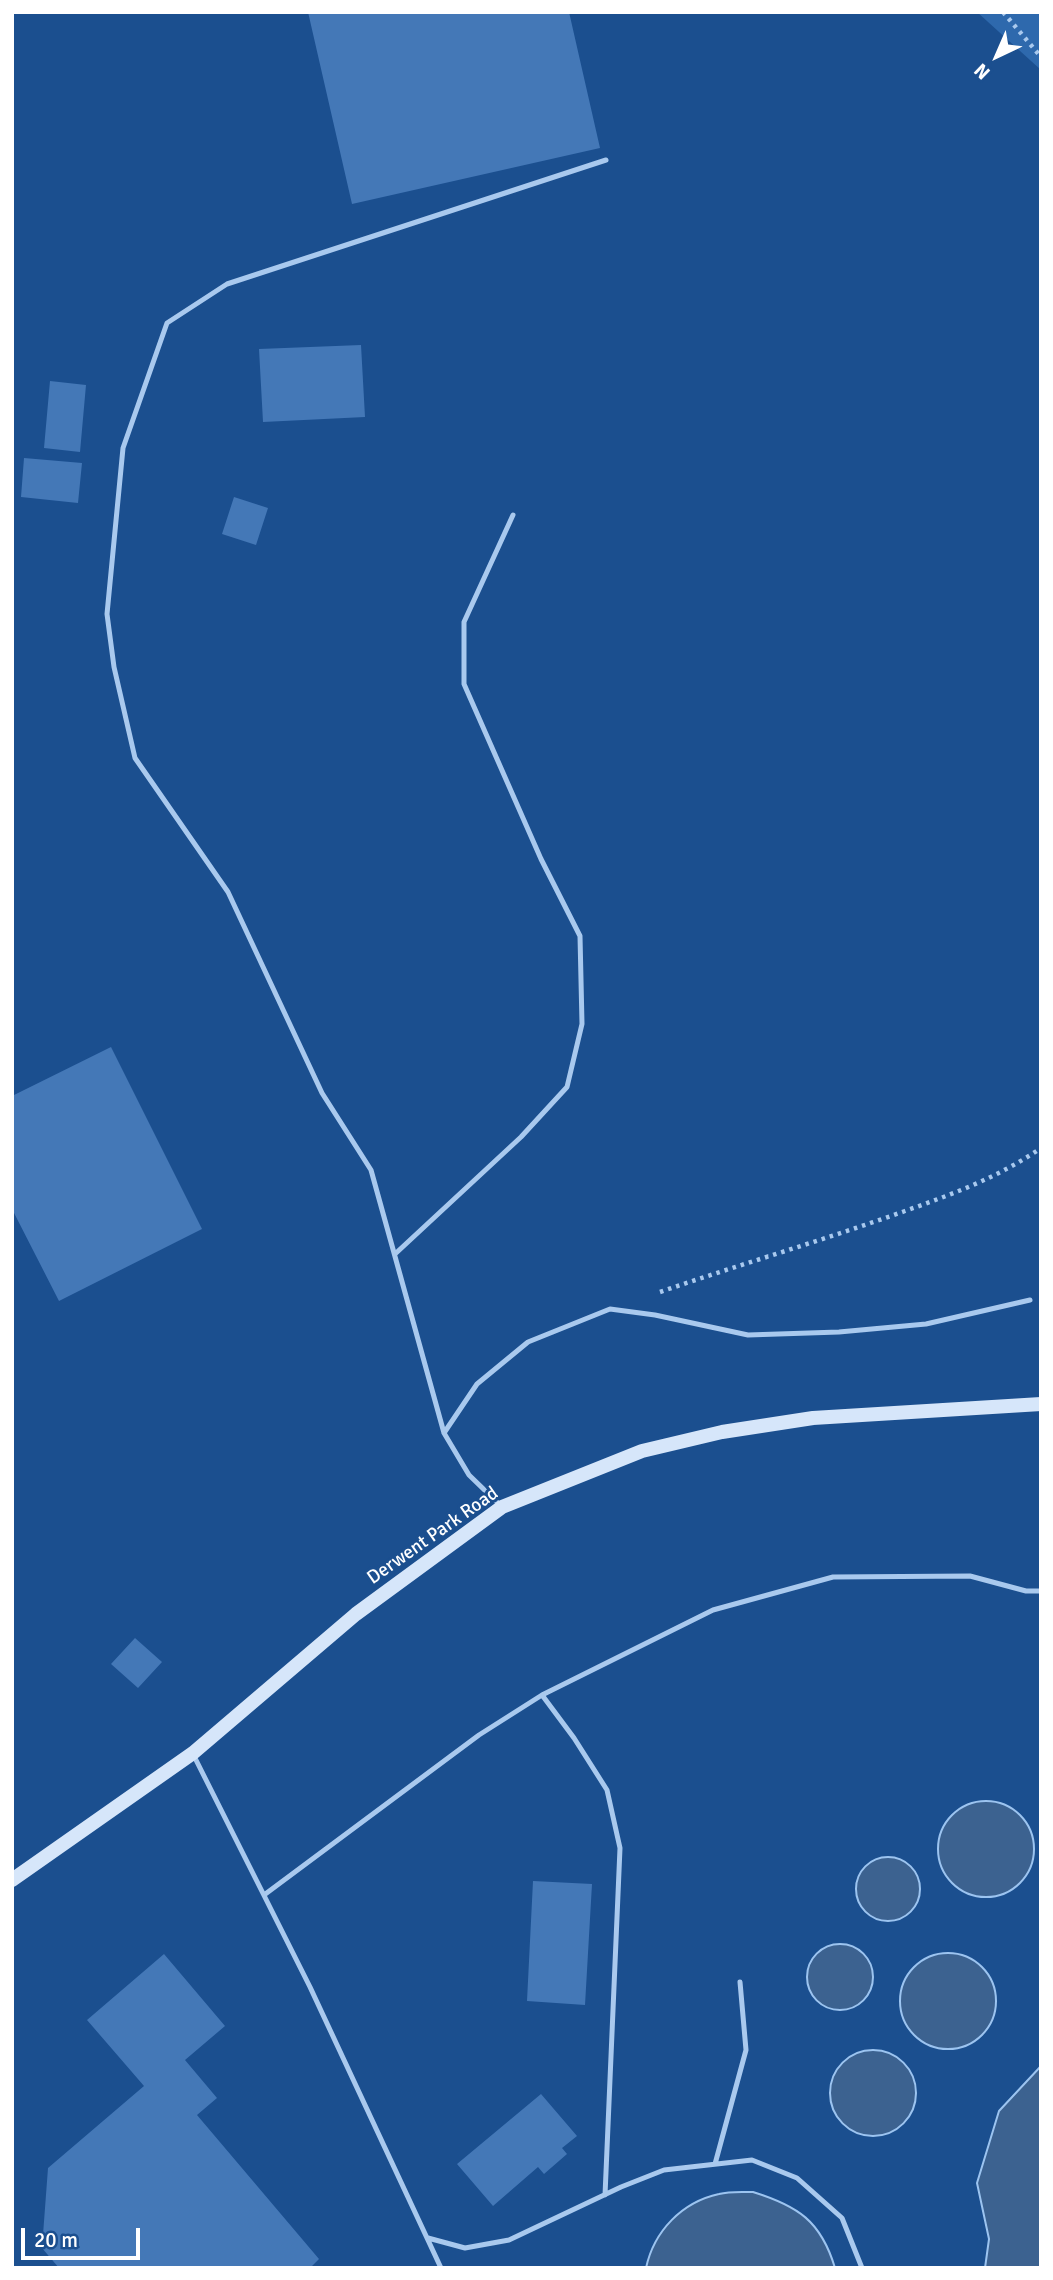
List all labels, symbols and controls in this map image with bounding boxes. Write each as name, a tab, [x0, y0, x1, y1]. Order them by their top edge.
north arrow	[962, 21, 1032, 91]
text: N	[969, 58, 996, 84]
street label: Derwent Park Road	[363, 1482, 503, 1590]
scale bar	[24, 2214, 144, 2258]
text: 20 m	[34, 2227, 78, 2253]

